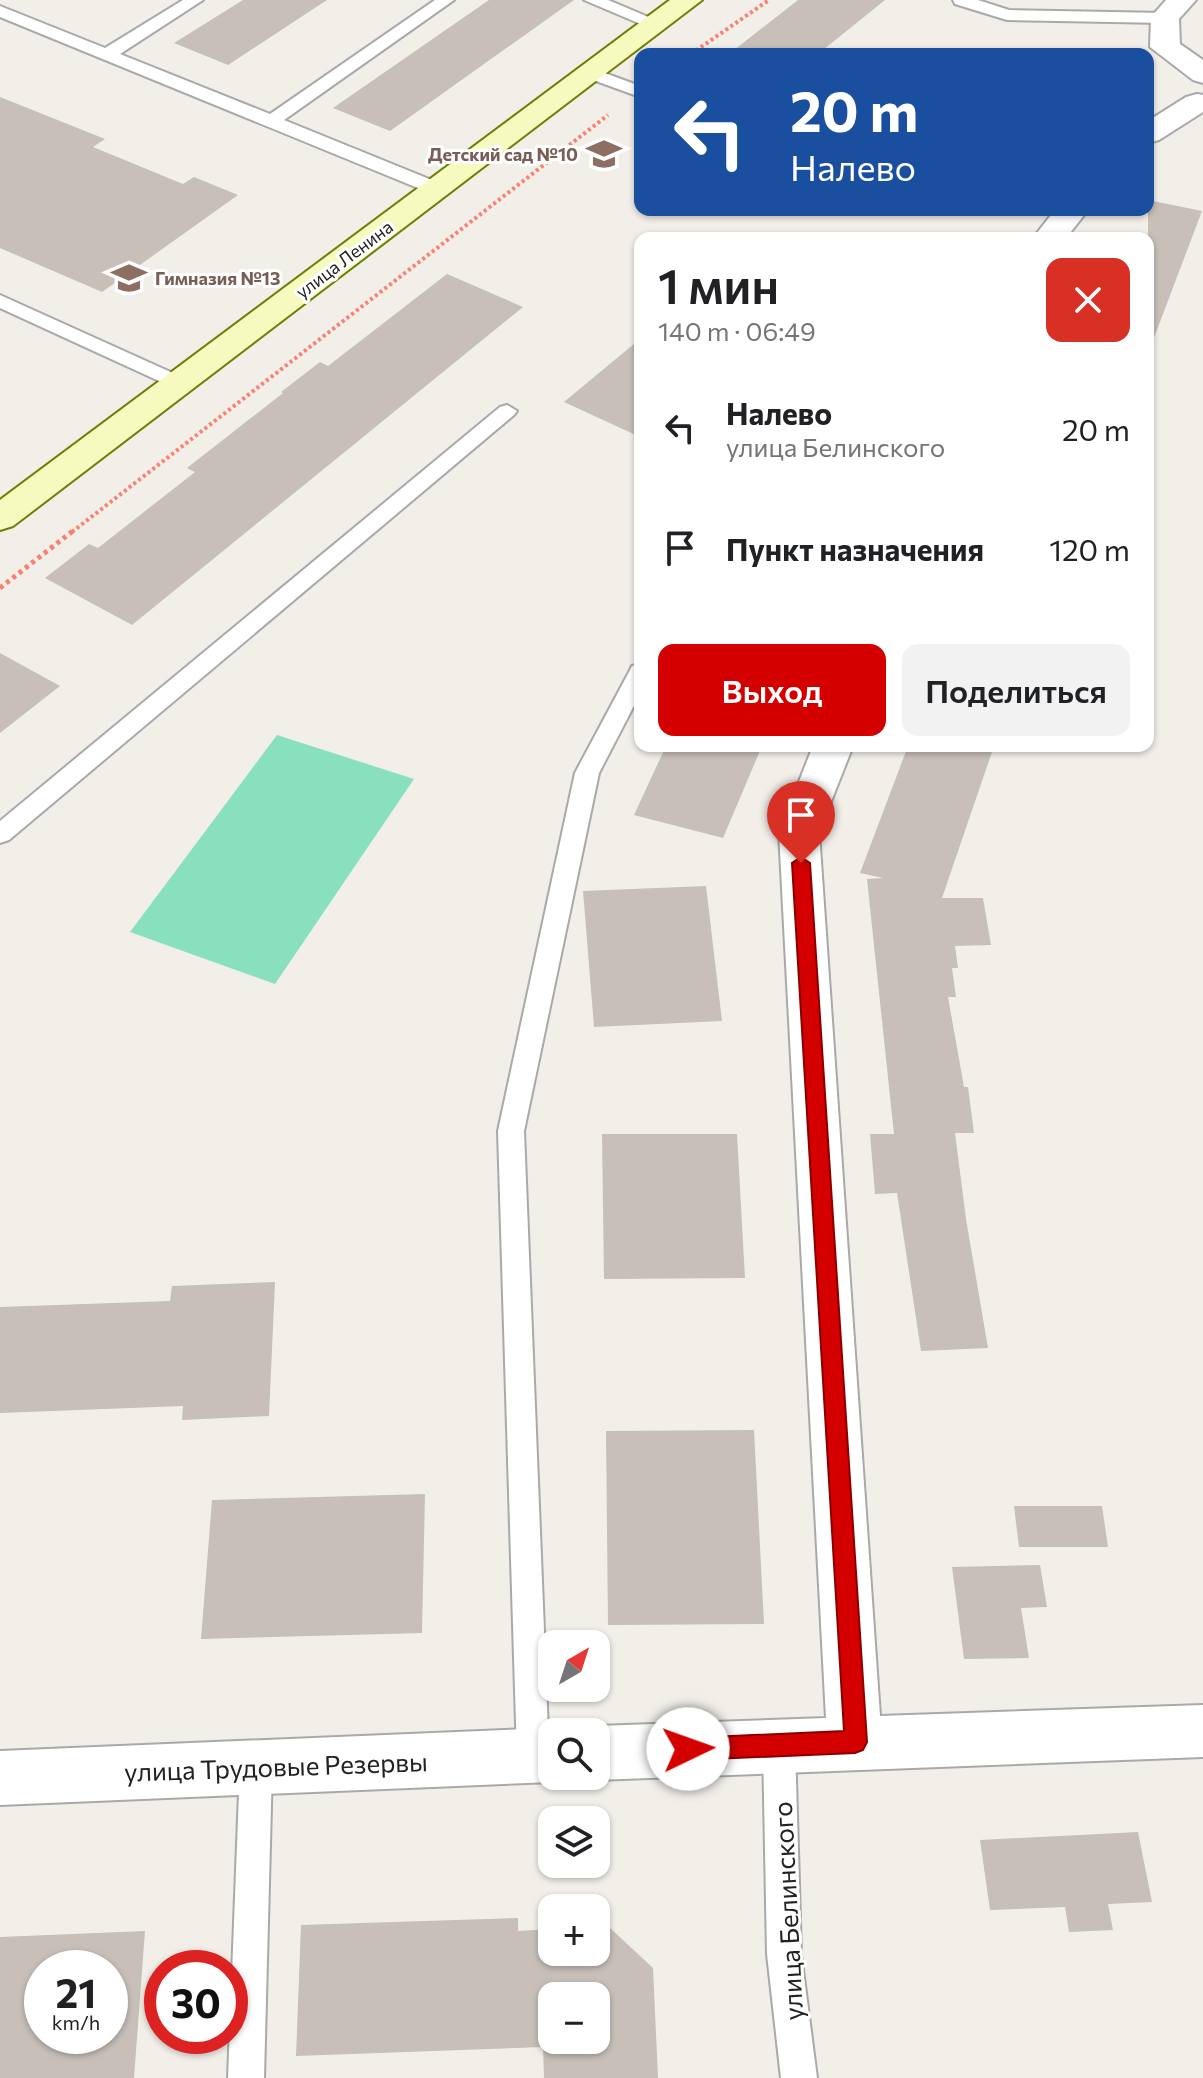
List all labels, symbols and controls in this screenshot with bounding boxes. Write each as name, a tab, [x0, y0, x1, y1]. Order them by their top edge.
text: 20 m	[790, 75, 918, 144]
icon: left	[658, 80, 762, 184]
school or university icon: Детский сад №10	[585, 135, 623, 173]
place label: Детский сад №10	[428, 143, 578, 165]
text: Налево	[790, 144, 916, 188]
street label: улица Ленина	[291, 215, 397, 303]
text: 1 мин	[658, 255, 779, 314]
button: close	[1046, 258, 1130, 342]
school or university icon: Гимназия №13	[110, 259, 148, 297]
place label: Гимназия №13	[155, 267, 280, 289]
text: 140 m · 06:49	[658, 315, 816, 346]
text: Налево	[726, 394, 832, 431]
icon: left	[658, 406, 702, 450]
text: 20 m	[1062, 410, 1130, 447]
text: улица Белинского	[726, 431, 945, 462]
icon: arrive	[658, 526, 702, 570]
text: Пункт назначения	[726, 530, 984, 567]
text: 120 m	[1049, 530, 1130, 567]
button: Выход	[658, 644, 886, 736]
button: Поделиться	[902, 644, 1130, 736]
pin	[767, 781, 835, 863]
icon: arrive	[779, 793, 823, 837]
north arrow	[538, 1630, 610, 1702]
map controls	[538, 1630, 610, 2054]
position arrow	[646, 1707, 730, 1791]
button: search	[538, 1718, 610, 1790]
street label: улица Трудовые Резервы	[124, 1745, 428, 1787]
street label: улица Белинского	[766, 1801, 808, 2021]
button: layers	[538, 1806, 610, 1878]
button: +	[538, 1894, 610, 1966]
speed limit sign: 30	[144, 1950, 248, 2054]
text: 21	[56, 1967, 96, 2016]
button: −	[538, 1982, 610, 2054]
text: km/h	[52, 2010, 100, 2034]

